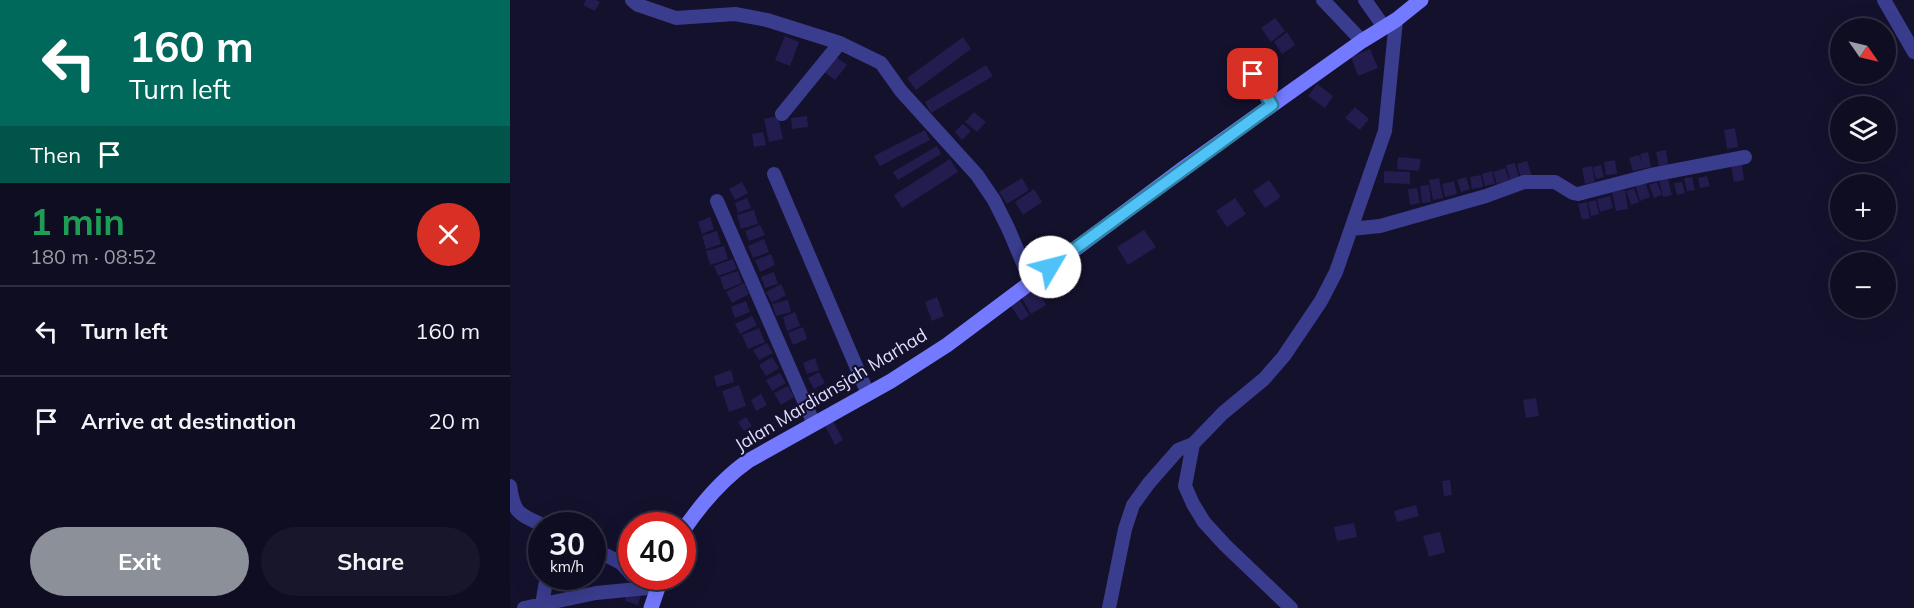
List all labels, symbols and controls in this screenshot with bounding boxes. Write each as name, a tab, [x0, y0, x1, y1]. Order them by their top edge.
north arrow	[1830, 18, 1896, 84]
map controls	[1830, 18, 1896, 318]
text: 160 m	[129, 20, 254, 73]
icon: left	[30, 24, 108, 102]
pin	[1227, 48, 1278, 99]
icon: arrive	[1236, 57, 1269, 90]
text: Turn left	[129, 72, 231, 106]
button: layers	[1830, 96, 1896, 162]
icon: arrive	[93, 138, 126, 171]
text: Then	[30, 141, 81, 169]
button: +	[1830, 174, 1896, 240]
text: 1 min	[30, 199, 125, 244]
button: close	[417, 203, 480, 266]
position arrow	[1018, 235, 1082, 299]
text: 180 m · 08:52	[30, 244, 156, 269]
button: −	[1830, 252, 1896, 318]
icon: left	[30, 315, 63, 348]
text: Turn left	[81, 317, 168, 345]
text: 160 m	[415, 317, 480, 345]
street label: Jalan Mardiansjah Marhad	[730, 323, 931, 456]
icon: arrive	[30, 405, 63, 438]
text: Arrive at destination	[81, 407, 296, 435]
text: 20 m	[429, 407, 480, 435]
speed limit sign: 40	[618, 512, 696, 590]
text: 30	[549, 525, 585, 563]
button: Exit	[30, 527, 249, 596]
button: Share	[261, 527, 480, 596]
text: km/h	[550, 557, 584, 576]

